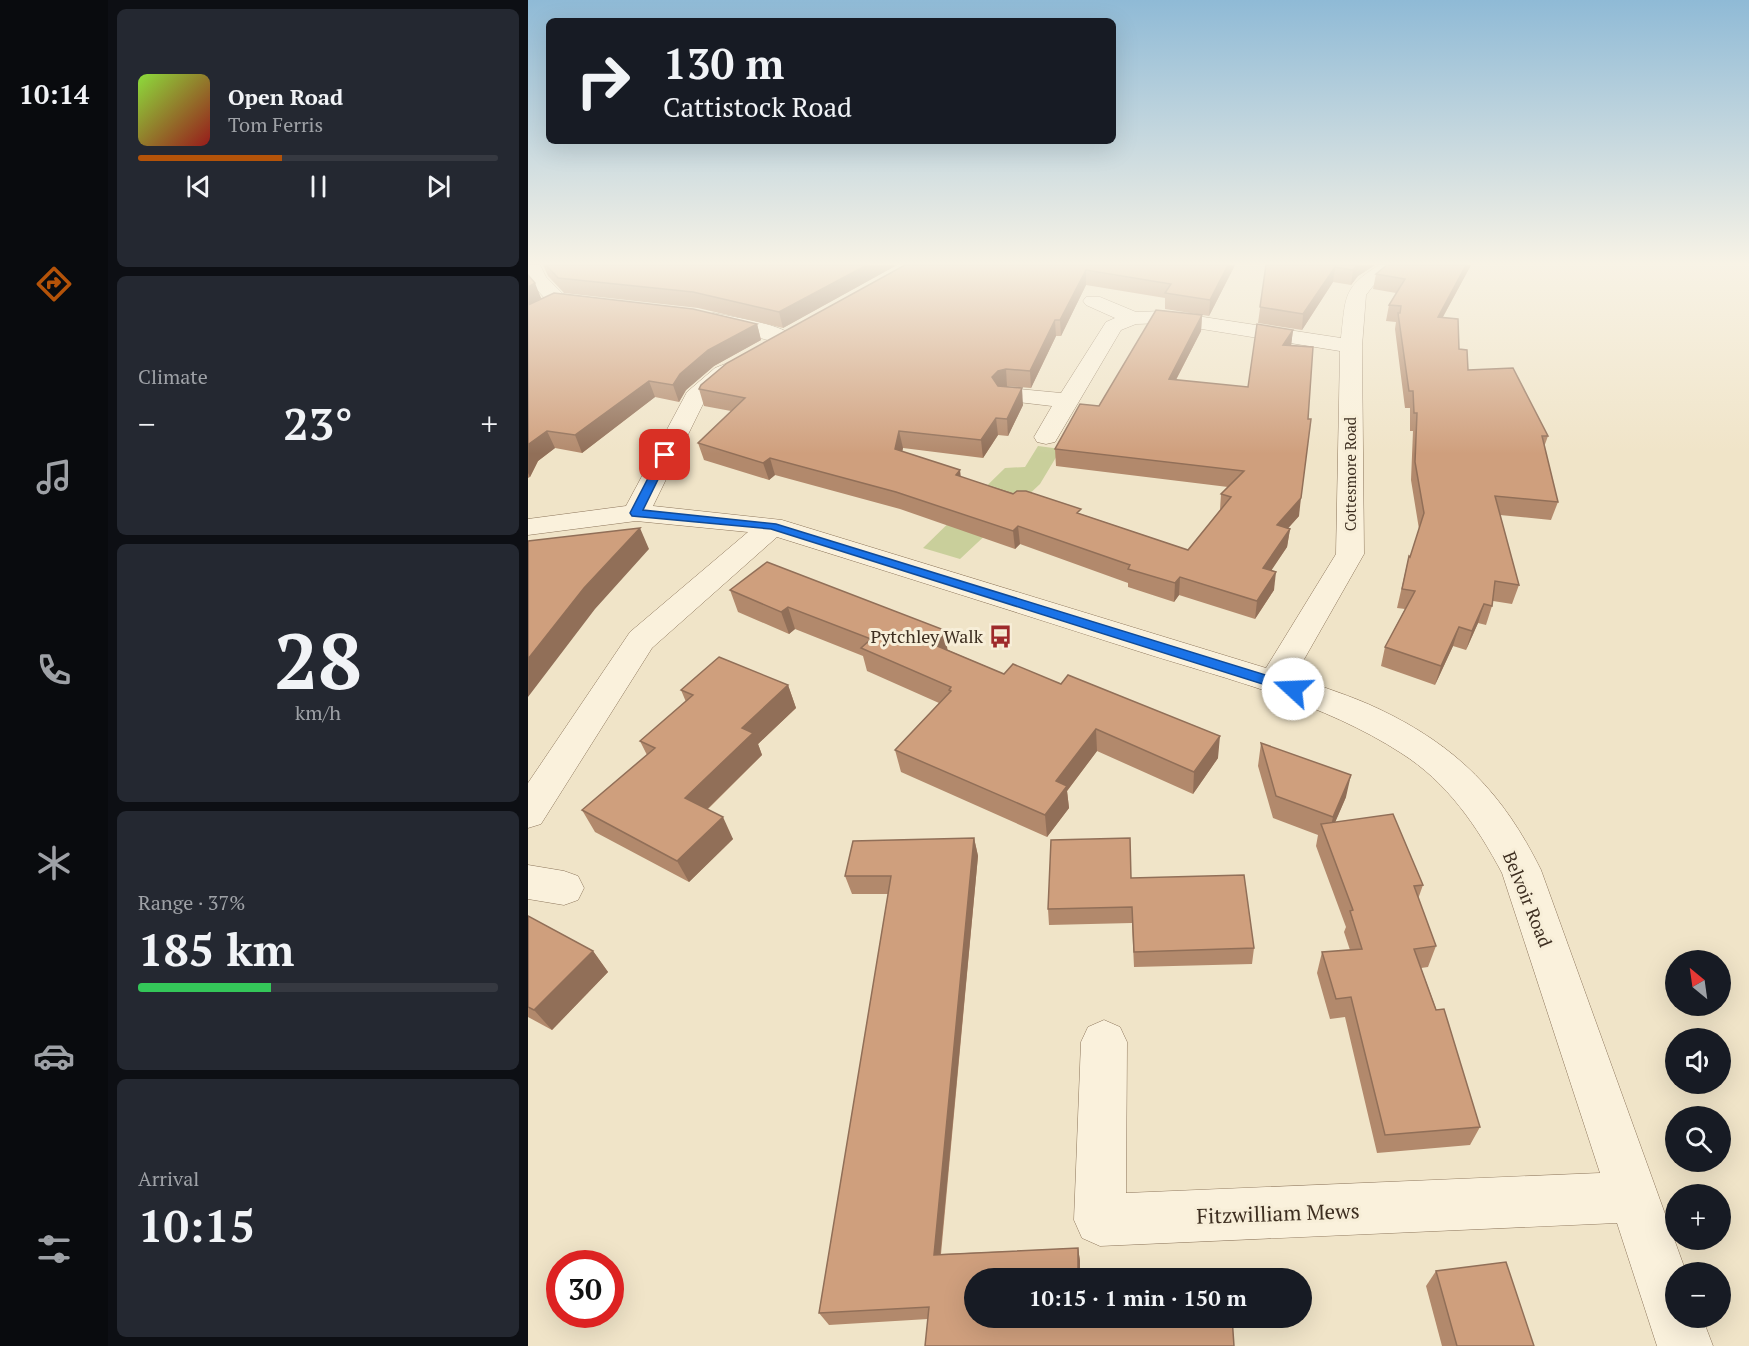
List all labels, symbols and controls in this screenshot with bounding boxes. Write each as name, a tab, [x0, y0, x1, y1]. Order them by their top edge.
text: 130 m	[663, 35, 784, 91]
icon: right	[564, 42, 642, 120]
text: 10:14	[19, 76, 89, 112]
text: Open Road	[228, 82, 343, 111]
text: Cattistock Road	[663, 89, 852, 125]
text: Tom Ferris	[228, 111, 323, 138]
icon: previous	[182, 170, 215, 203]
icon: pause	[302, 170, 335, 203]
icon: next	[422, 170, 455, 203]
icon: directions	[33, 263, 75, 305]
text: Climate	[138, 363, 208, 390]
text: 23°	[283, 393, 353, 453]
text: −	[138, 402, 156, 445]
text: +	[480, 402, 498, 445]
street label: Cottesmore Road	[1340, 417, 1360, 531]
pin	[639, 429, 690, 480]
icon: arrive	[648, 438, 681, 471]
icon: music	[33, 456, 75, 498]
text: 28	[274, 608, 362, 711]
bus stop icon: Pytchley Walk	[988, 623, 1014, 649]
place label: Pytchley Walk	[870, 624, 984, 648]
icon: phone	[33, 649, 75, 691]
position arrow	[1261, 657, 1325, 721]
text: km/h	[295, 699, 341, 726]
icon: climate	[33, 842, 75, 884]
street label: Belvoir Road	[1498, 848, 1558, 950]
text: Range · 37%	[138, 889, 245, 916]
text: 185 km	[138, 919, 294, 979]
north arrow	[1665, 950, 1731, 1016]
map controls	[1665, 950, 1731, 1328]
button: sound	[1665, 1028, 1731, 1094]
icon: car	[33, 1035, 75, 1077]
button: search	[1665, 1106, 1731, 1172]
text: Arrival	[138, 1165, 199, 1192]
button: +	[1665, 1184, 1731, 1250]
text: 10:15	[138, 1195, 255, 1255]
street label: Fitzwilliam Mews	[1196, 1196, 1360, 1230]
icon: filters	[33, 1228, 75, 1270]
speed limit sign: 30	[546, 1250, 624, 1328]
button: −	[1665, 1262, 1731, 1328]
text: 10:15 · 1 min · 150 m	[1029, 1283, 1247, 1312]

